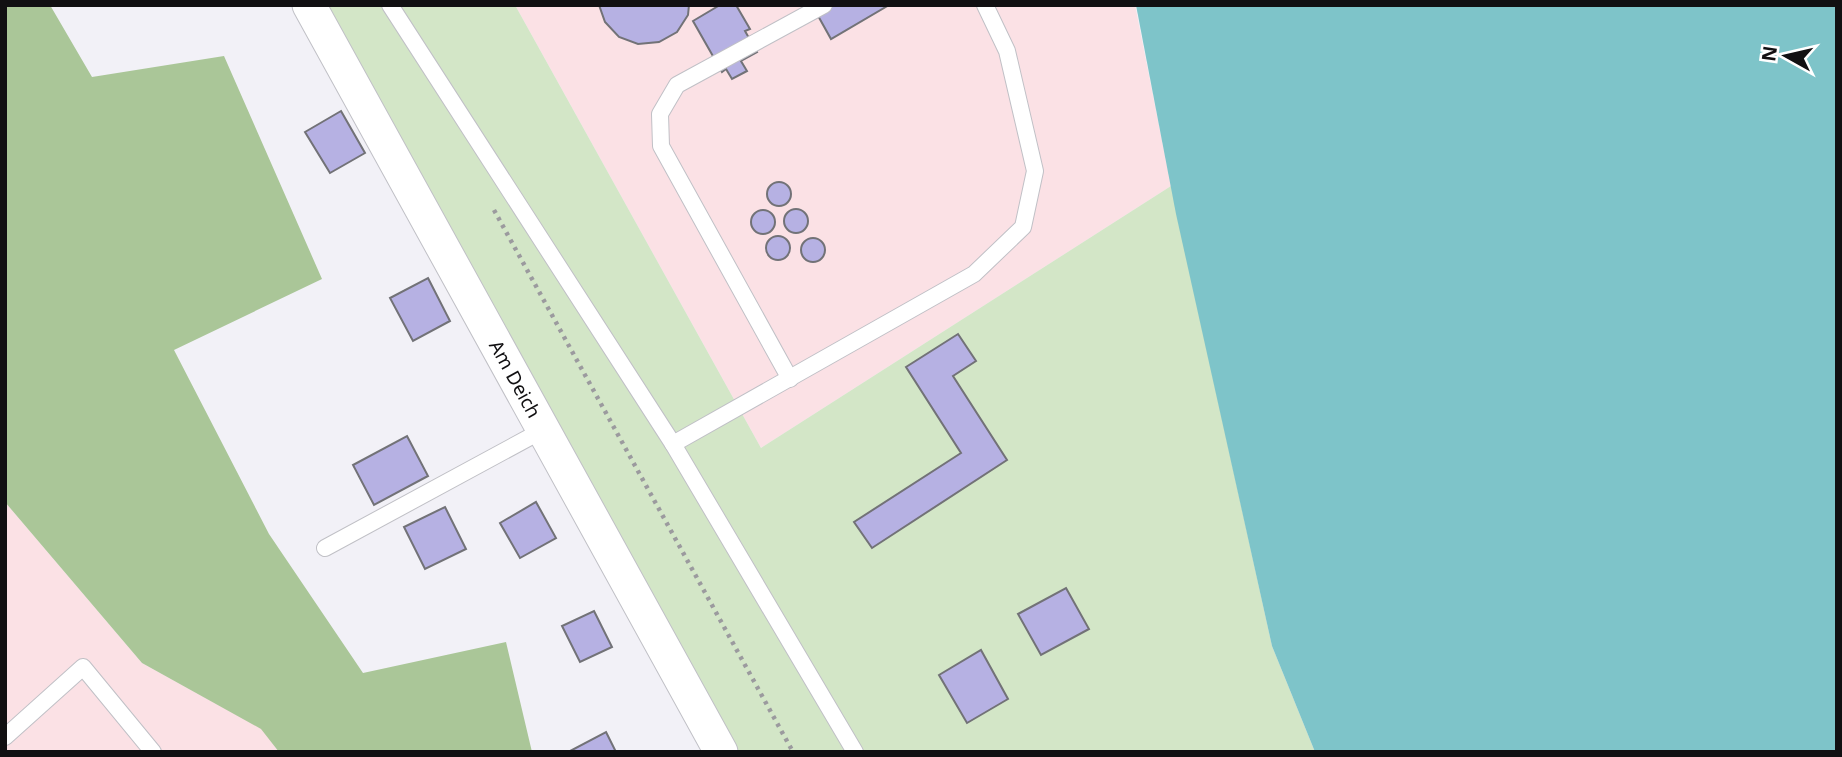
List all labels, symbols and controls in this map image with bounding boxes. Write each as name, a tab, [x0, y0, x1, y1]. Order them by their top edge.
north arrow	[1751, 21, 1821, 91]
text: N	[1755, 44, 1783, 63]
street label: Am Deich	[483, 335, 547, 423]

